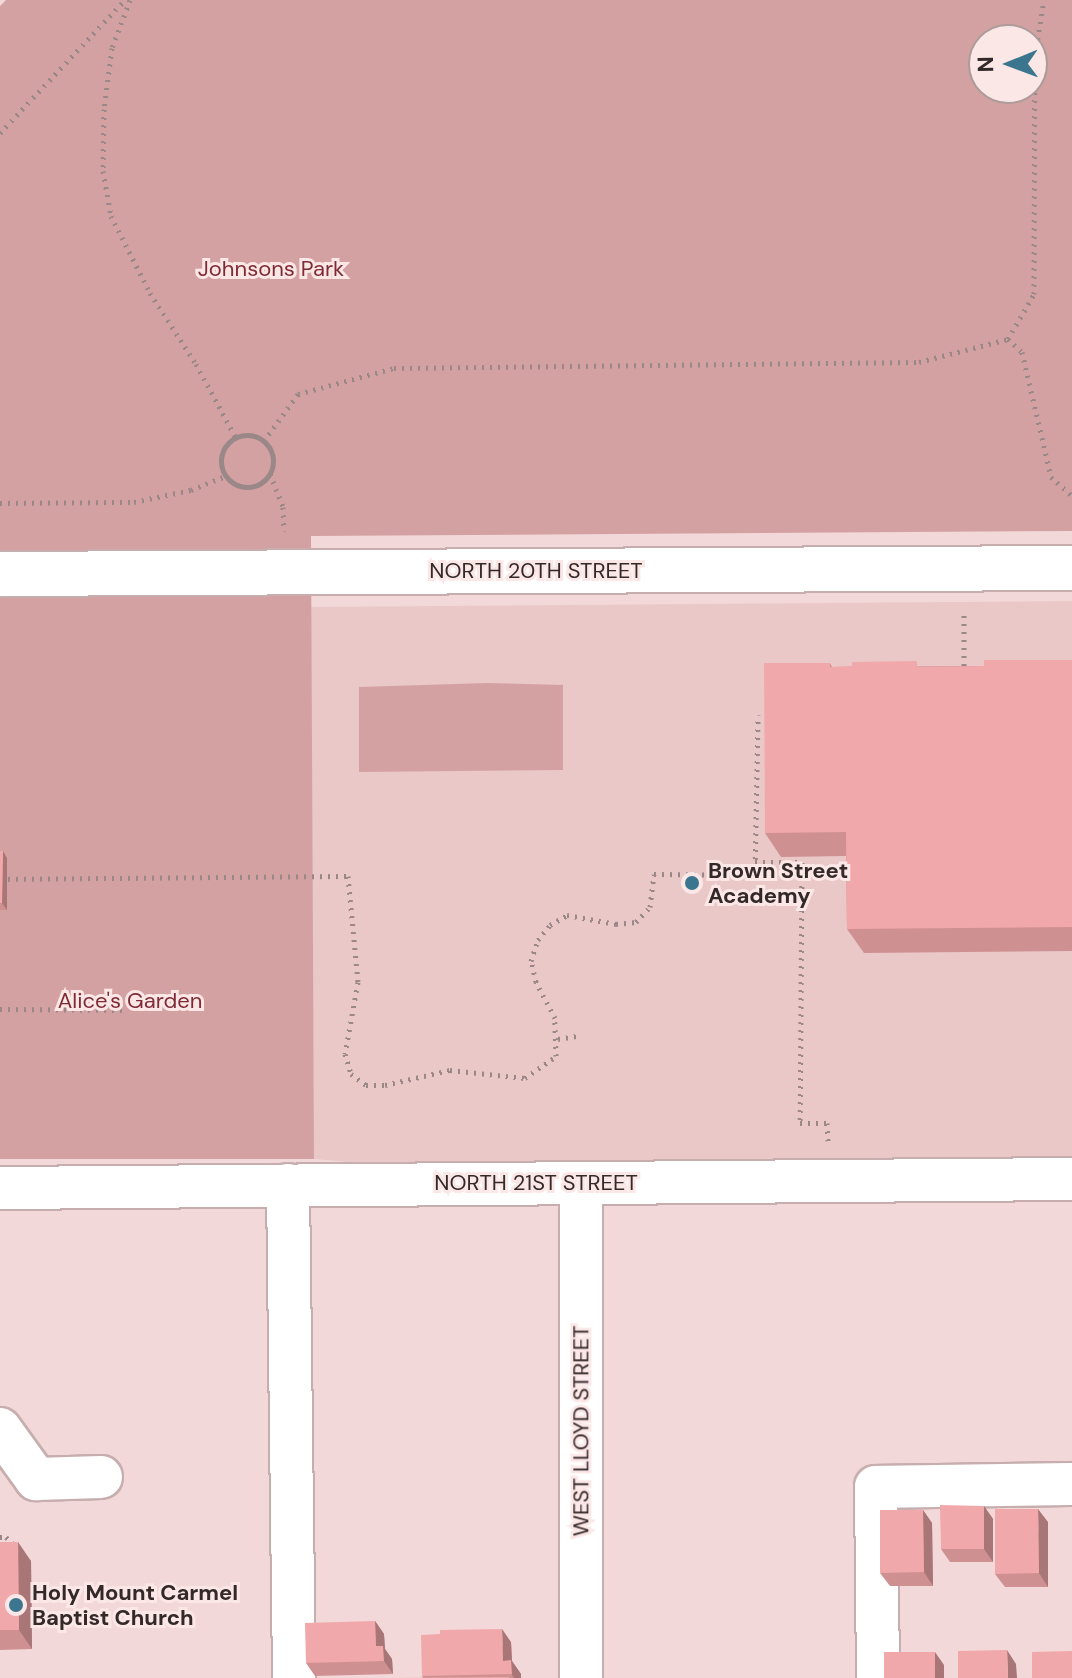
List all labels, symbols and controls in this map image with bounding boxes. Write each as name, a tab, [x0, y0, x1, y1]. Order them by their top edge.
north arrow	[968, 24, 1048, 104]
text: N	[971, 56, 1000, 73]
park label: Johnsons Park	[198, 256, 344, 282]
street label: NORTH 20TH STREET	[429, 558, 643, 584]
place label: Brown Street Academy	[708, 857, 848, 908]
marker: Brown Street Academy	[683, 874, 701, 892]
park label: Alice's Garden	[58, 988, 202, 1014]
street label: NORTH 21ST STREET	[434, 1170, 638, 1196]
street label: WEST LLOYD STREET	[568, 1326, 594, 1536]
place label: Holy Mount Carmel Baptist Church	[32, 1579, 238, 1630]
marker: Holy Mount Carmel Baptist Church	[7, 1596, 25, 1614]

